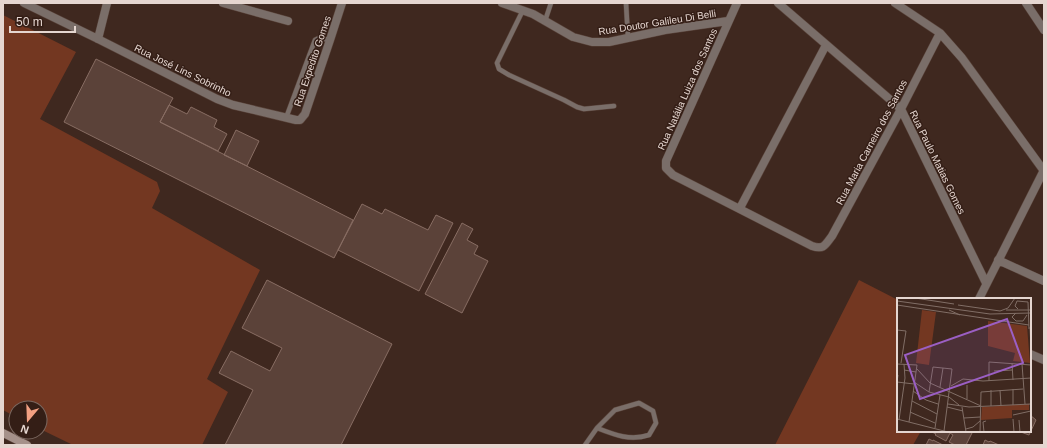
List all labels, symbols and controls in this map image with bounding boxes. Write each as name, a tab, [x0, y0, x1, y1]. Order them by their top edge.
scale bar	[10, 8, 75, 34]
street label: Rua Doutor Galileu Di Belli	[597, 8, 717, 37]
street label: Rua Expedito Gomes	[292, 14, 333, 108]
text: 50 m	[16, 15, 43, 29]
street label: Rua Natália Luiza dos Santos	[656, 27, 719, 152]
street label: Rua José Lins Sobrinho	[133, 42, 233, 99]
street label: Rua Maria Carneiro dos Santos	[834, 78, 909, 207]
street label: Rua Paulo Matias Gomes	[908, 109, 967, 216]
inset map	[897, 298, 1031, 432]
north arrow	[8, 400, 48, 440]
text: N	[19, 422, 30, 436]

